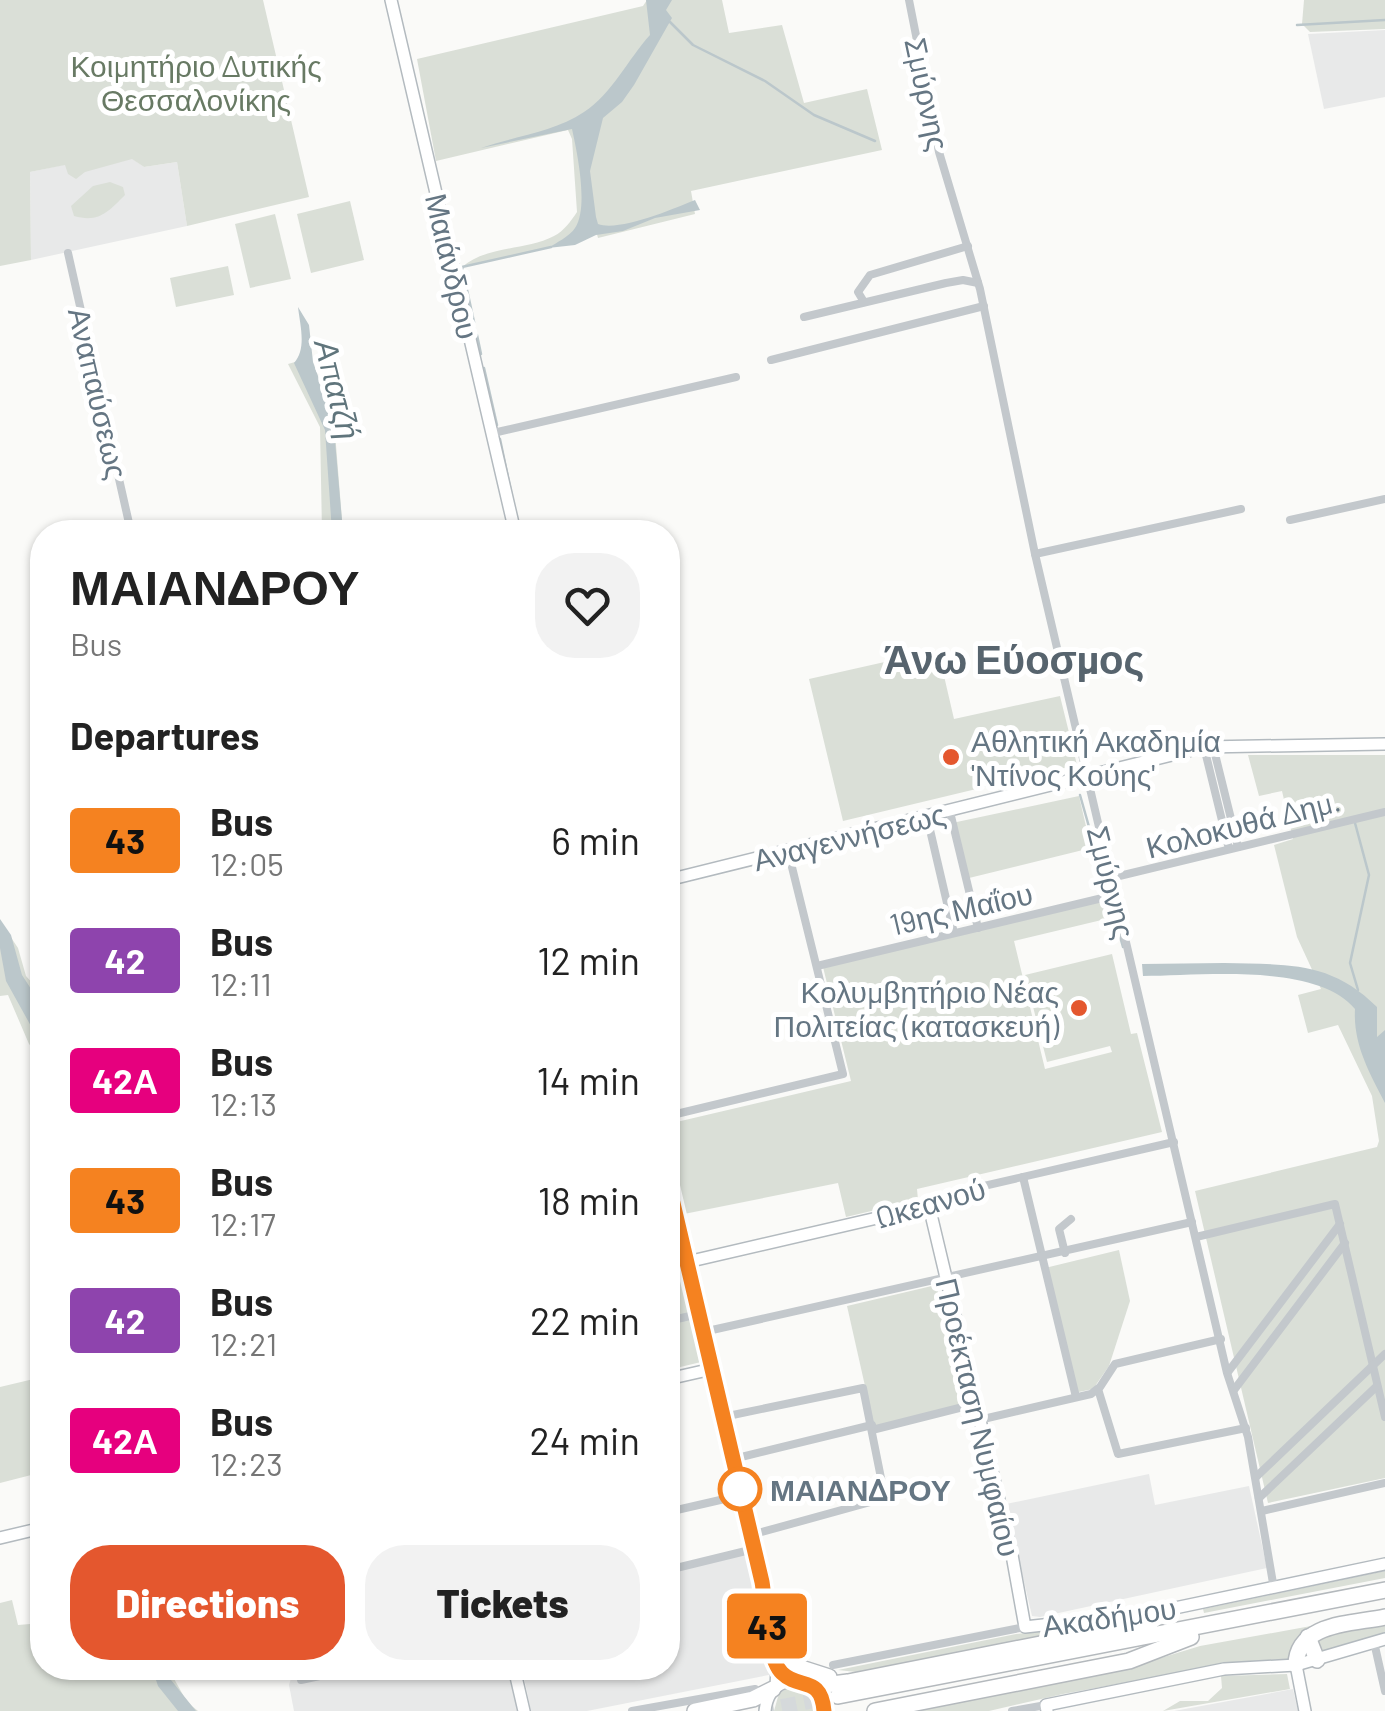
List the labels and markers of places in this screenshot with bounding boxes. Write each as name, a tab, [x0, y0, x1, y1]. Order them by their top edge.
place label: Αθλητική Ακαδημία 'Ντίνος Κούης'	[971, 722, 1221, 792]
marker: Αθλητική Ακαδημία 'Ντίνος Κούης'	[940, 746, 962, 768]
place label: Κολυμβητήριο Νέας Πολιτείας (κατασκευή)	[773, 973, 1059, 1043]
marker: Κολυμβητήριο Νέας Πολιτείας (κατασκευή)	[1068, 997, 1090, 1019]
marker: ΜΑΙΑΝΔΡΟΥ	[719, 1468, 761, 1510]
place label: ΜΑΙΑΝΔΡΟΥ	[770, 1471, 951, 1507]

